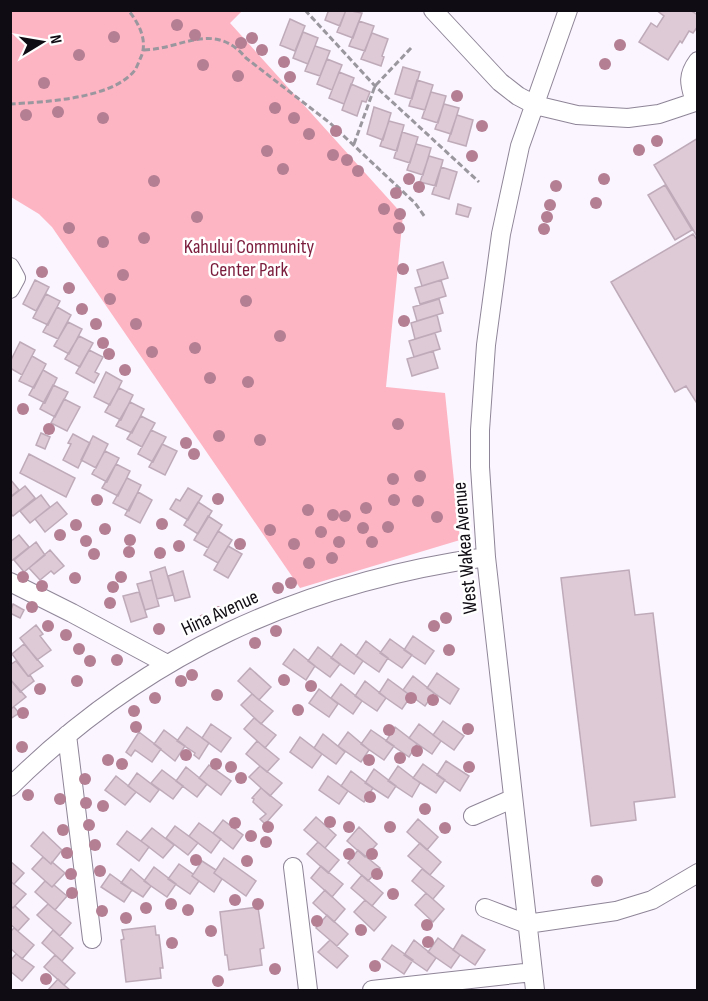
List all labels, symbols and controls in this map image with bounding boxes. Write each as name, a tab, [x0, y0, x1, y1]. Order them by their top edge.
north arrow	[12, 12, 72, 72]
text: N	[45, 33, 65, 45]
park label: Kahului Community Center Park	[184, 235, 315, 282]
street label: West Wakea Avenue	[447, 481, 483, 615]
street label: Hina Avenue	[178, 585, 262, 641]

